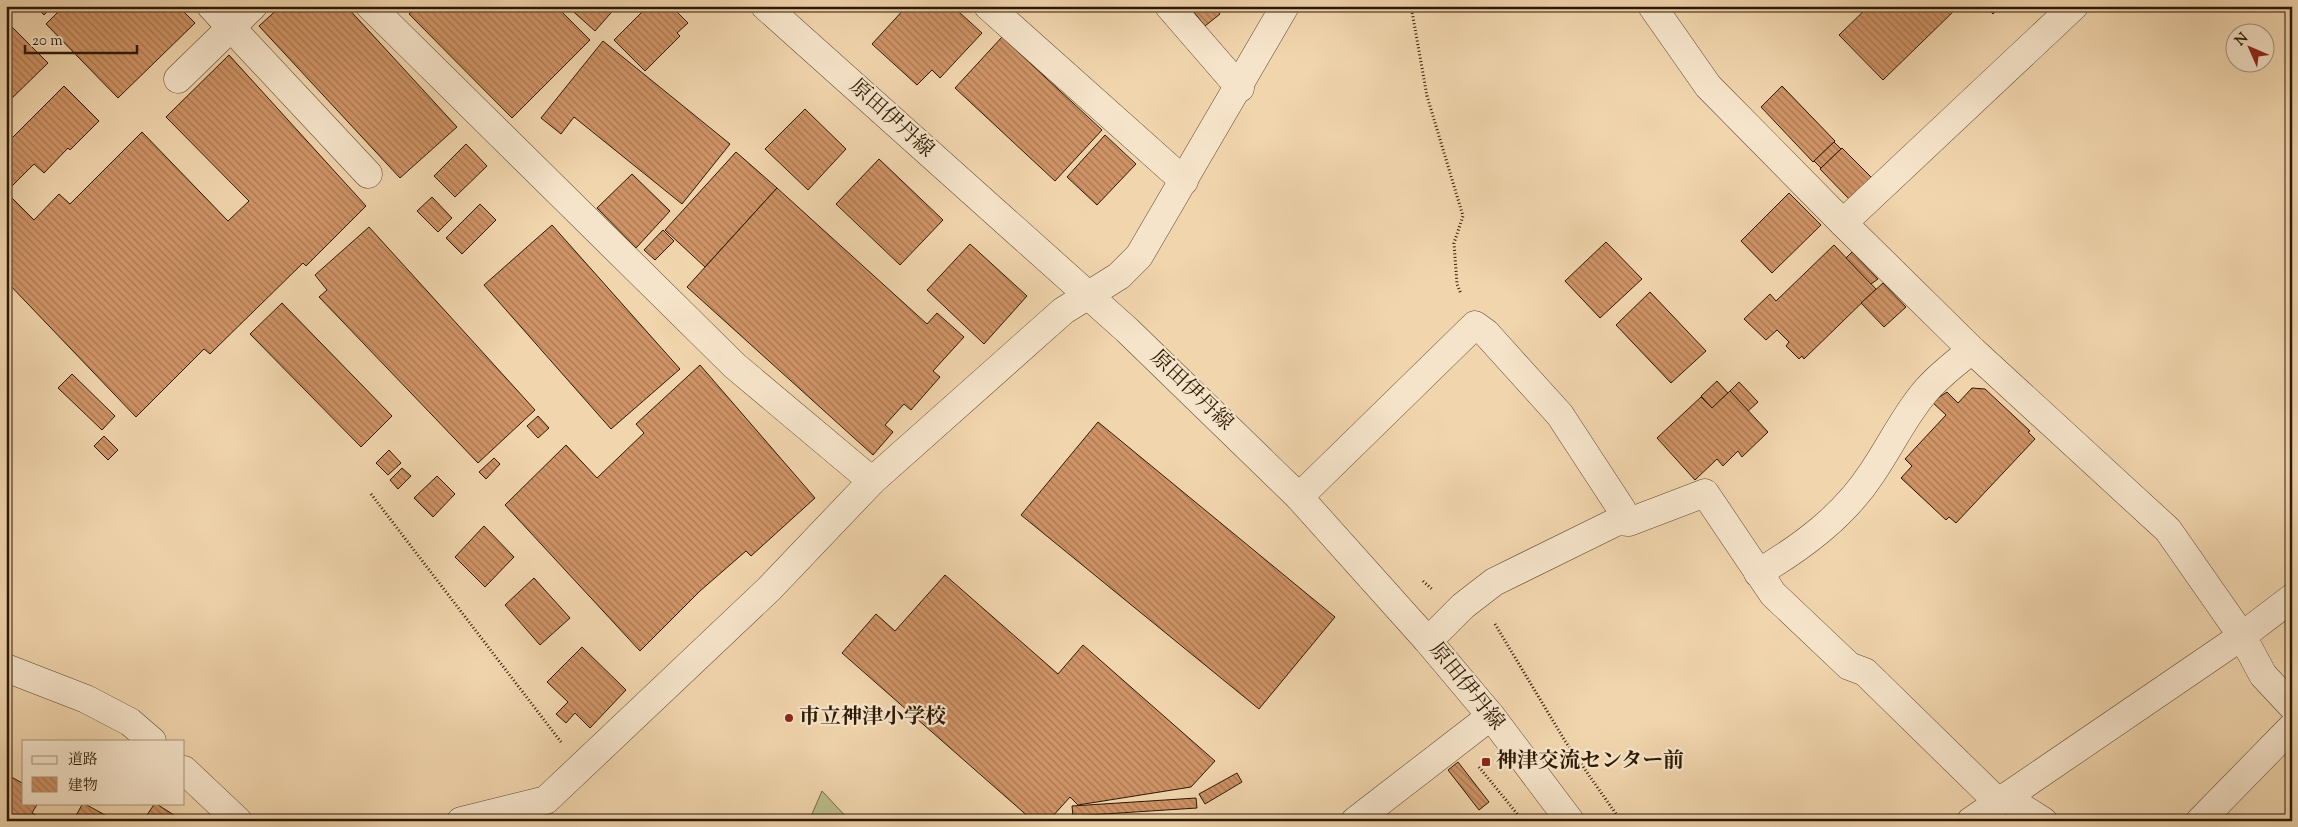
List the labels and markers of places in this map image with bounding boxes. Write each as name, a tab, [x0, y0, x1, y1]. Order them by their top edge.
place label: 市立神津小学校	[799, 703, 946, 733]
marker: 市立神津小学校	[783, 712, 795, 724]
place label: 神津交流センター前	[1496, 747, 1684, 777]
marker: 神津交流センター前	[1480, 756, 1492, 768]

